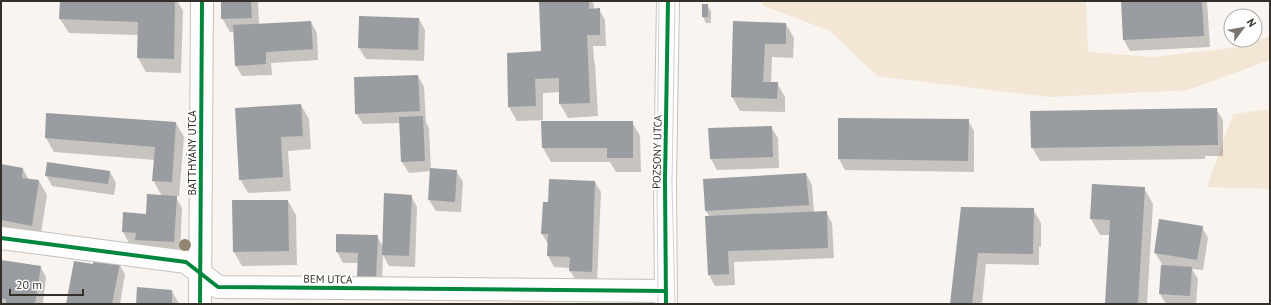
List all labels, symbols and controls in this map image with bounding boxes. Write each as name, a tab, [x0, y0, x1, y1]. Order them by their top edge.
north arrow	[1223, 8, 1263, 48]
text: N	[1244, 16, 1259, 29]
street label: BATTHYÁNY UTCA	[185, 110, 199, 196]
street label: POZSONY UTCA	[649, 114, 665, 189]
scale bar	[10, 271, 83, 297]
street label: BEM UTCA	[303, 272, 353, 286]
text: 20 m	[16, 277, 42, 292]

